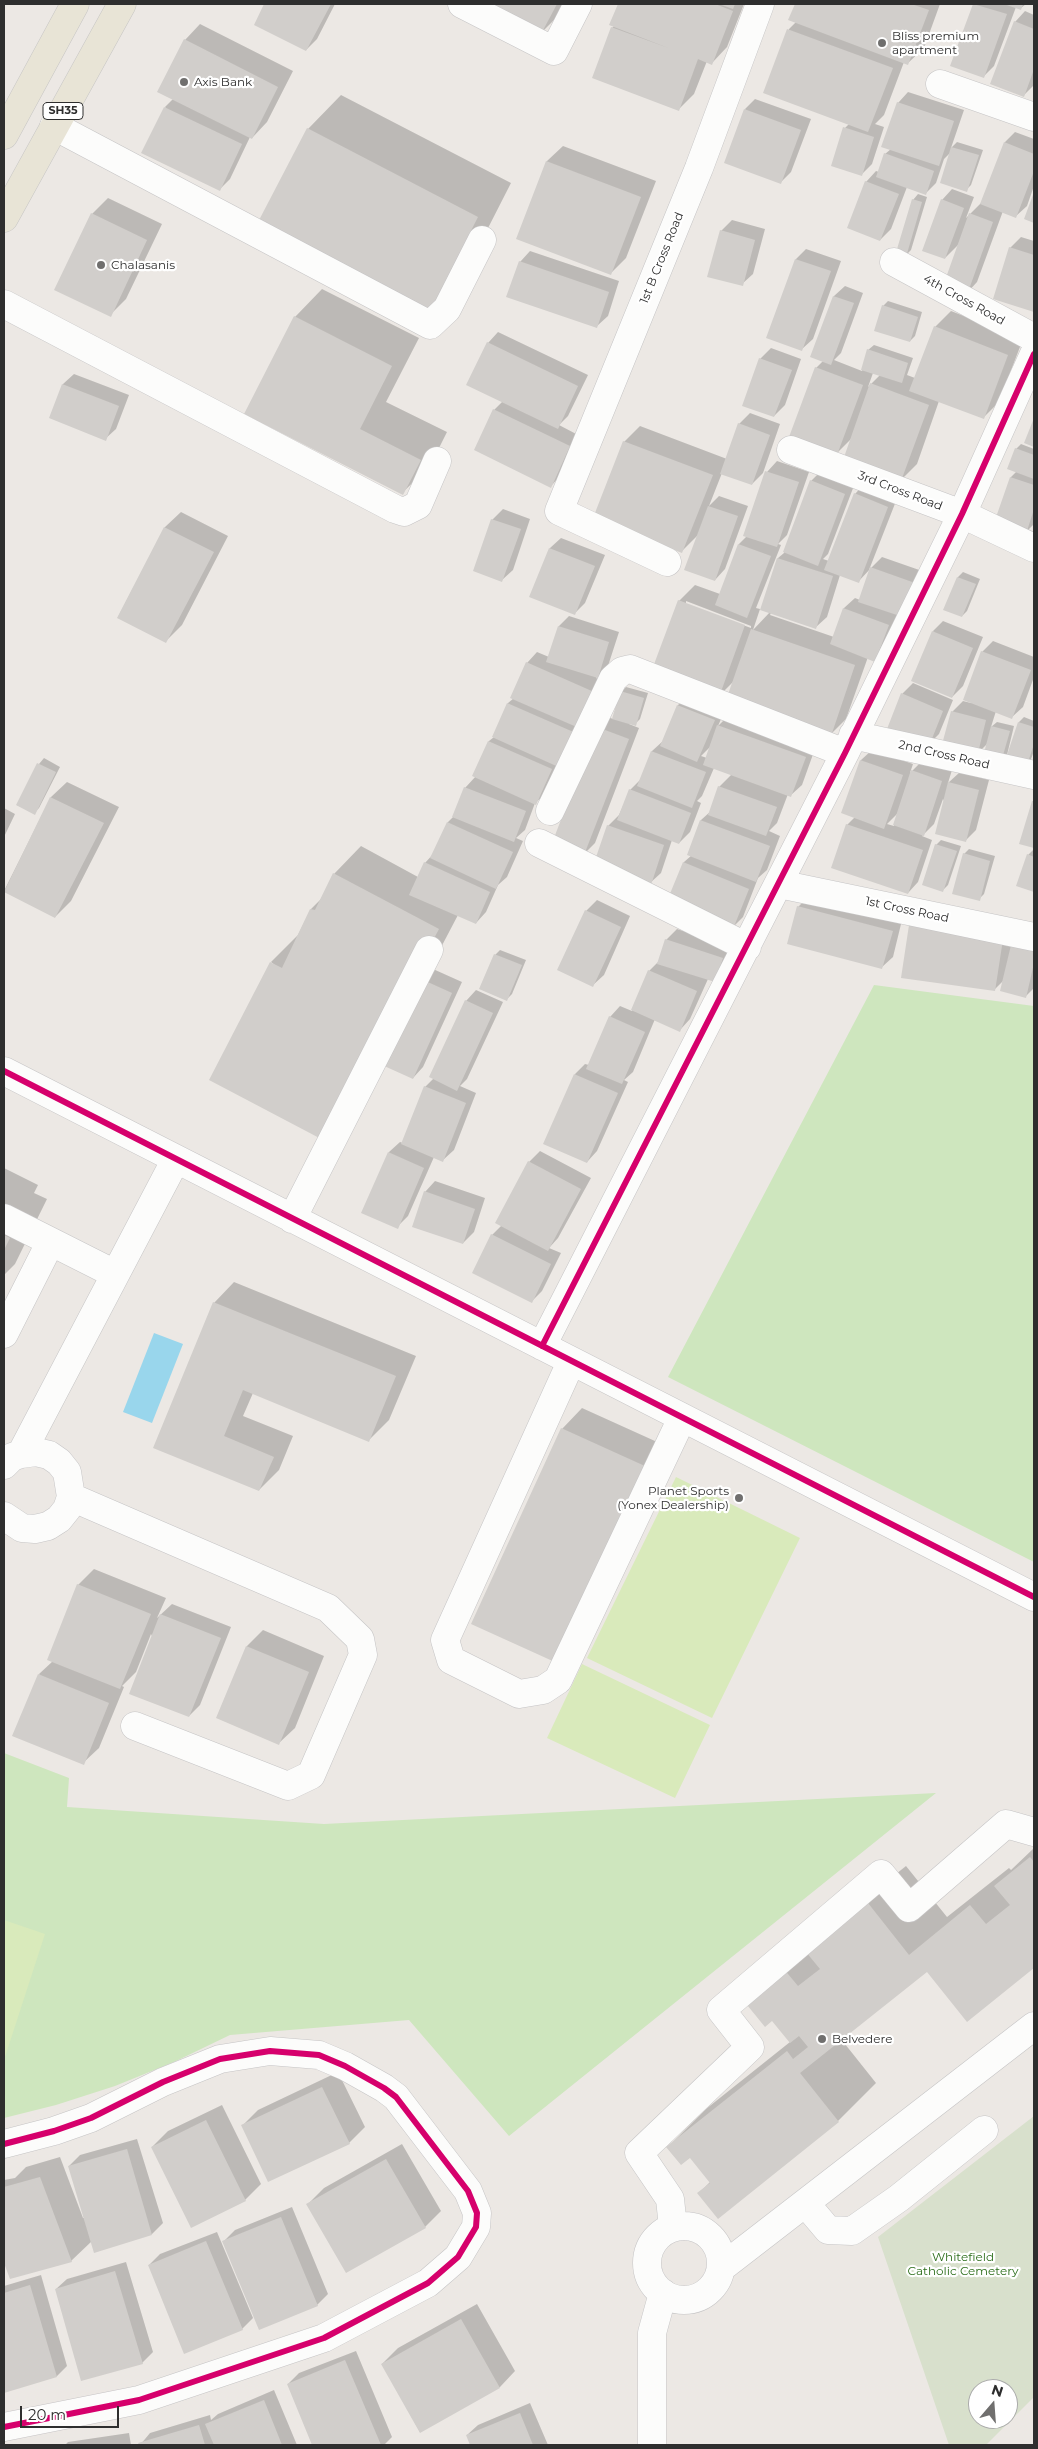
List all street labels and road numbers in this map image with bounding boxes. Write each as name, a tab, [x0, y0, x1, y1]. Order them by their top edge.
road number: SH35	[43, 102, 83, 120]
street label: 1st B Cross Road	[637, 210, 687, 306]
street label: 4th Cross Road	[921, 272, 1007, 328]
street label: 3rd Cross Road	[856, 468, 944, 514]
street label: 2nd Cross Road	[897, 738, 991, 772]
street label: 1st Cross Road	[864, 894, 950, 926]

